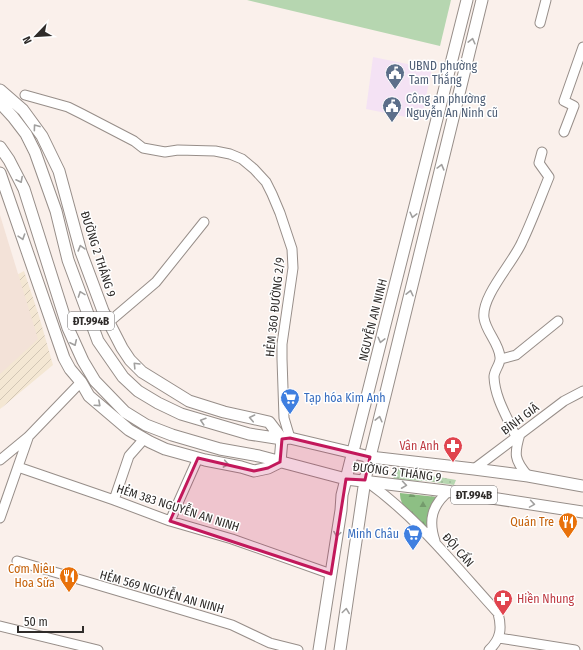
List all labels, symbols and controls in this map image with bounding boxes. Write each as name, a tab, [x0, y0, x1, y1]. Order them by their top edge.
north arrow	[16, 16, 56, 56]
text: N	[20, 34, 35, 46]
one-way arrow	[468, 38, 476, 44]
place label: UBND phường Tam Thắng	[409, 59, 478, 87]
public building icon: UBND phường Tam Thắng	[384, 62, 406, 90]
place label: Công an phường Nguyễn An Ninh cũ	[406, 92, 498, 120]
public building icon: Công an phường Nguyễn An Ninh cũ	[381, 95, 403, 123]
one-way arrow	[33, 124, 41, 131]
one-way arrow	[436, 164, 445, 171]
one-way arrow	[15, 176, 22, 184]
street label: ĐƯỜNG 2 THÁNG 9	[78, 209, 119, 299]
one-way arrow	[410, 211, 418, 218]
one-way arrow	[17, 233, 26, 240]
one-way arrow	[77, 245, 85, 252]
street label: HẺM 360 ĐƯỜNG 2/9	[261, 256, 287, 358]
street label: NGUYỄN AN NINH	[354, 277, 390, 363]
one-way arrow	[405, 290, 414, 297]
one-way arrow	[78, 291, 86, 298]
road number: ĐT.994B	[68, 312, 114, 330]
one-way arrow	[377, 337, 386, 344]
one-way arrow	[69, 339, 77, 346]
one-way arrow	[133, 362, 140, 370]
supermarket icon: Tạp hóa Kim Anh	[279, 387, 301, 415]
place label: Tạp hóa Kim Anh	[304, 391, 386, 405]
one-way arrow	[93, 399, 101, 407]
street label: BÌNH GIÃ	[498, 399, 542, 438]
one-way arrow	[249, 414, 255, 422]
one-way arrow	[374, 416, 383, 423]
one-way arrow	[200, 418, 207, 426]
pharmacy icon: Vân Anh	[442, 435, 464, 463]
place label: Vân Anh	[399, 439, 439, 453]
one-way arrow	[223, 459, 229, 467]
street label: ĐƯỜNG 2 THÁNG 9	[352, 459, 442, 484]
street label: HẺM 383 NGUYỄN AN NINH	[115, 480, 242, 534]
one-way arrow	[401, 480, 407, 489]
road number: ĐT.994B	[451, 486, 497, 504]
one-way arrow	[529, 499, 535, 508]
restaurant icon: Quán Tre	[557, 511, 579, 539]
place label: Quán Tre	[510, 515, 554, 529]
supermarket icon: Minh Châu	[402, 523, 424, 551]
place label: Minh Châu	[348, 527, 399, 541]
street label: ĐỘI CẤN	[439, 528, 479, 570]
one-way arrow	[333, 530, 342, 537]
place label: Cơm Niêu Hoa Sữa	[8, 562, 55, 590]
restaurant icon: Cơm Niêu Hoa Sữa	[58, 565, 80, 593]
street label: HẺM 569 NGUYỄN AN NINH	[98, 566, 226, 616]
pharmacy icon: Hiền Nhung	[492, 588, 514, 616]
place label: Hiền Nhung	[517, 591, 575, 606]
scale bar	[18, 608, 83, 634]
one-way arrow	[341, 608, 350, 614]
text: 50 m	[24, 615, 48, 629]

